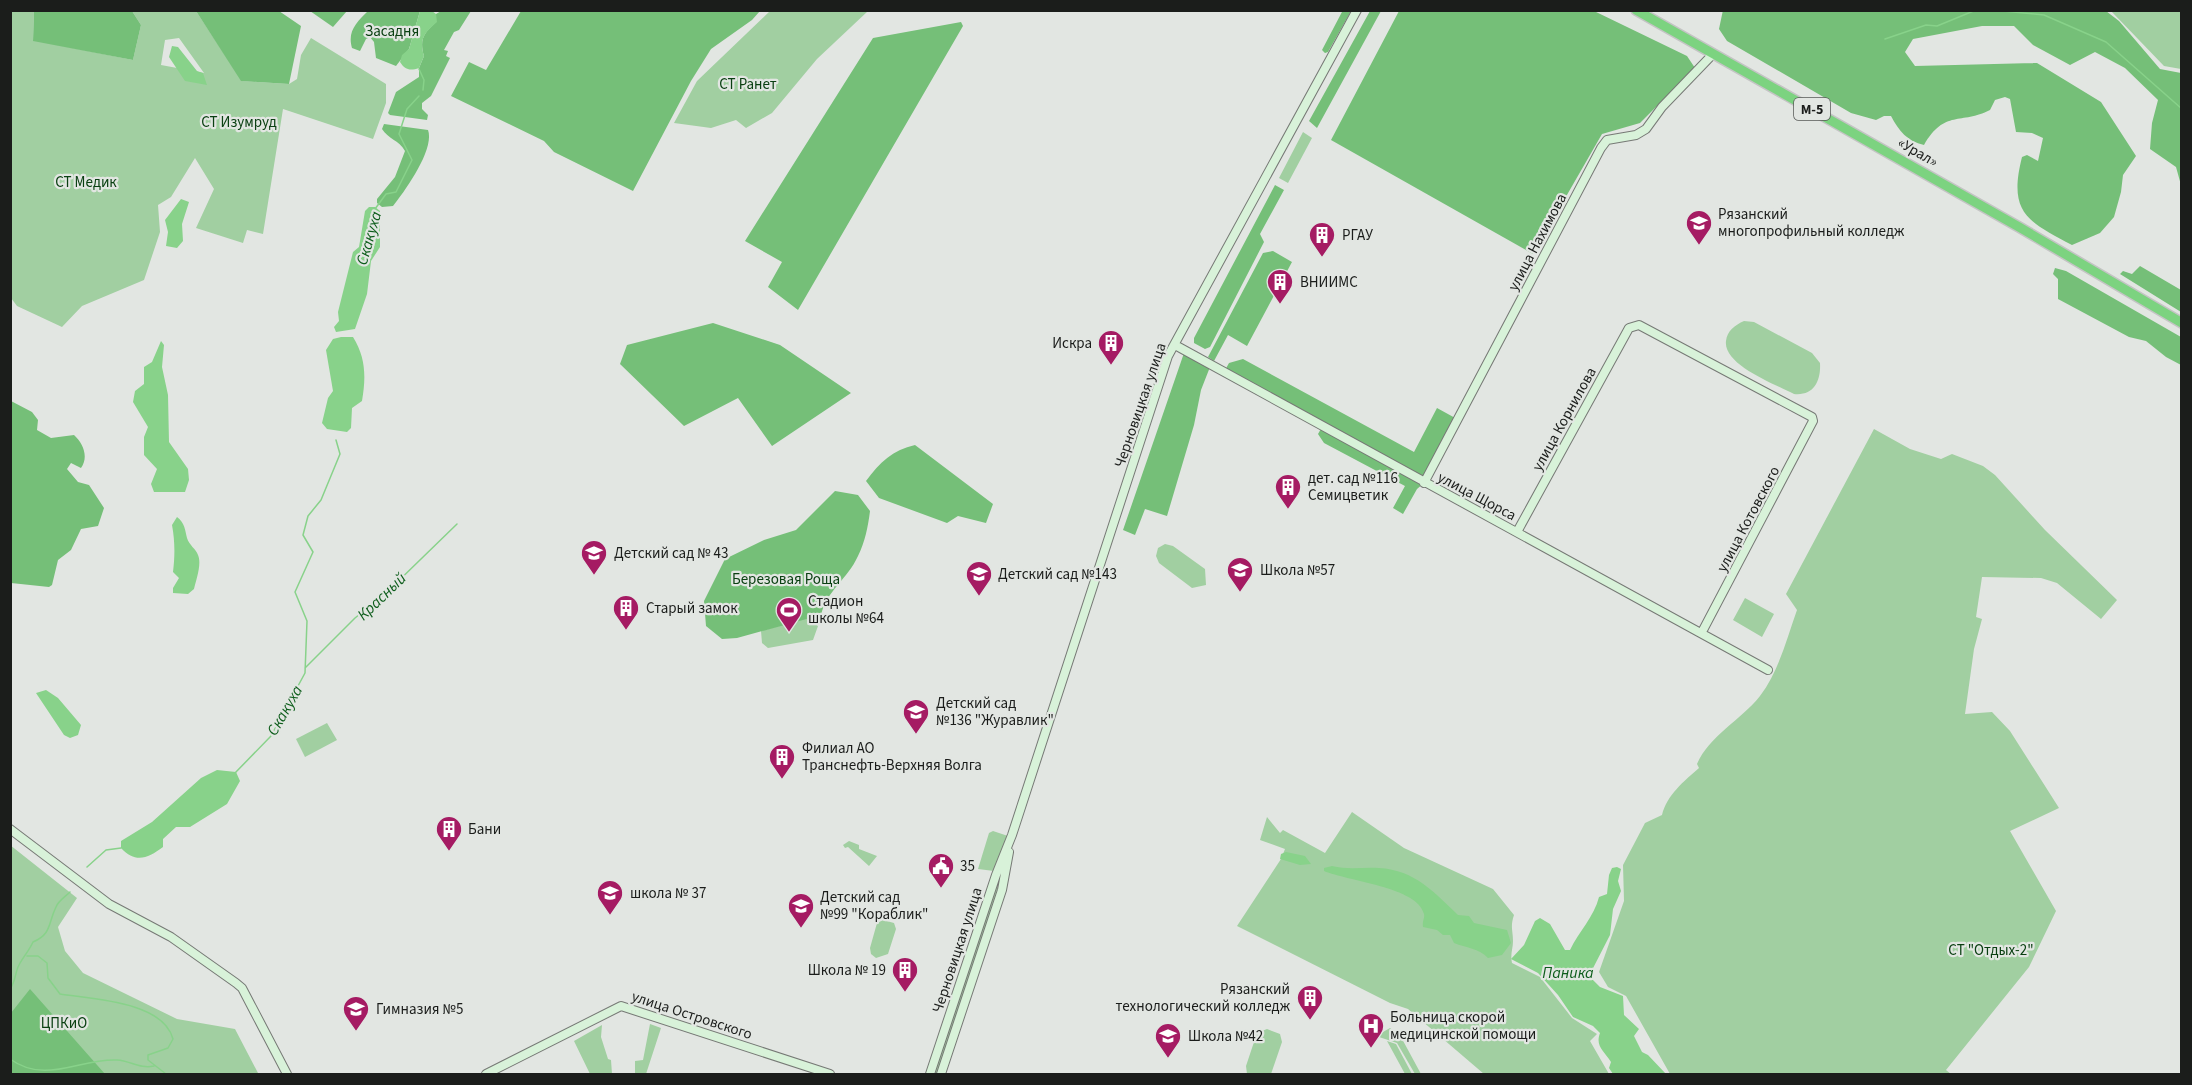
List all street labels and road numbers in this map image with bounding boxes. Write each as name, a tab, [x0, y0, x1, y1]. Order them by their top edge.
road number: М-5	[1794, 98, 1830, 120]
street label: «Урал»	[1894, 132, 1942, 172]
street label: улица Нахимова	[1503, 190, 1572, 295]
street label: Черновицкая улица	[1109, 340, 1172, 470]
street label: улица Корнилова	[1527, 364, 1602, 475]
street label: улица Котовского	[1712, 463, 1785, 576]
street label: улица Щорса	[1434, 467, 1520, 526]
street label: Черновицкая улица	[927, 885, 988, 1016]
street label: улица Островского	[629, 986, 755, 1045]

